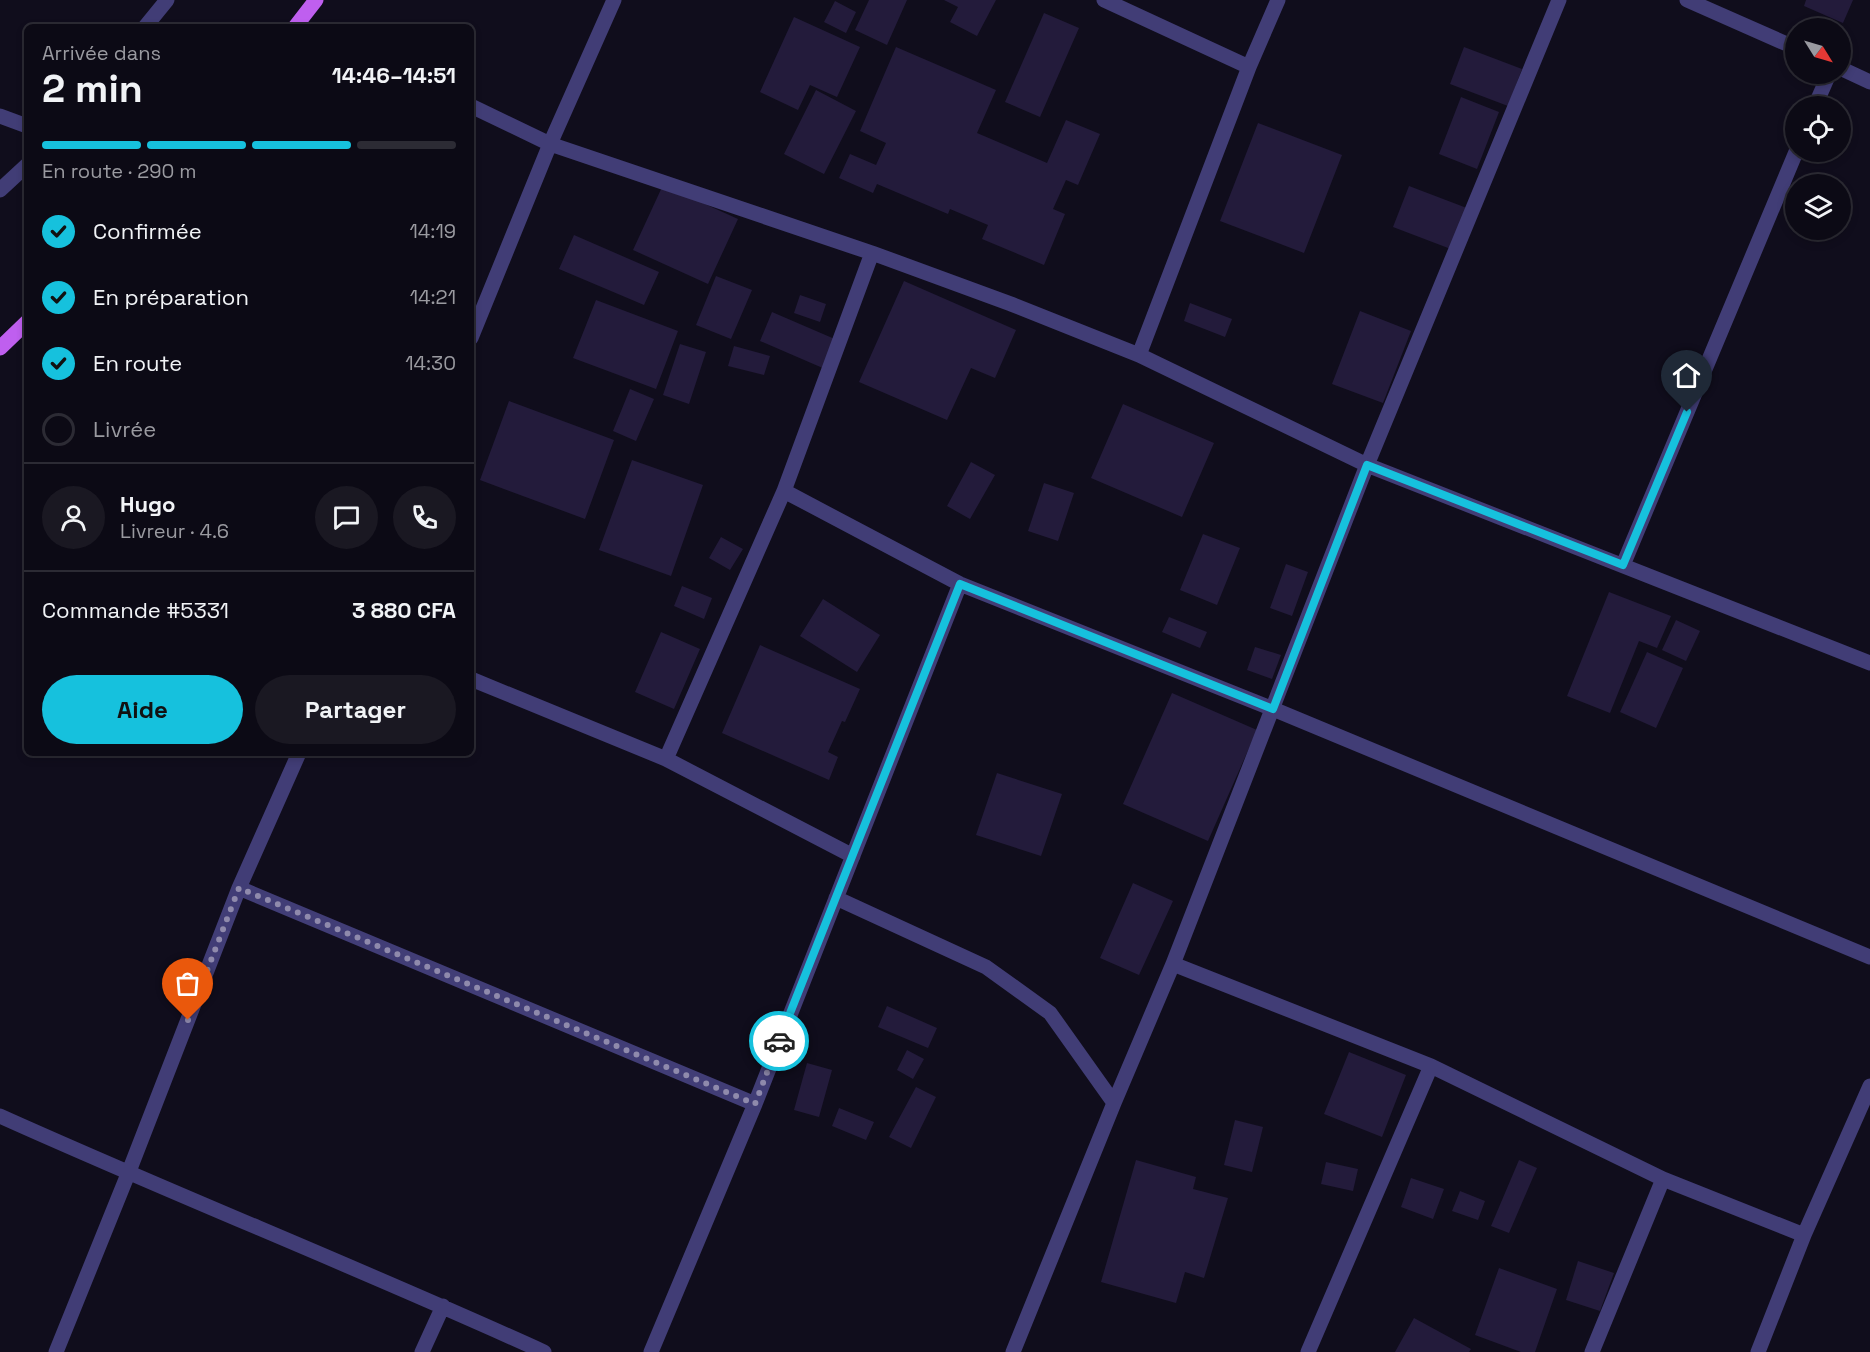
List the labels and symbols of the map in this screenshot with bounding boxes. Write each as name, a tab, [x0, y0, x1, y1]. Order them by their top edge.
north arrow	[1785, 18, 1851, 84]
pin	[1661, 350, 1712, 412]
pin	[162, 958, 213, 1020]
courier	[749, 1011, 809, 1071]

